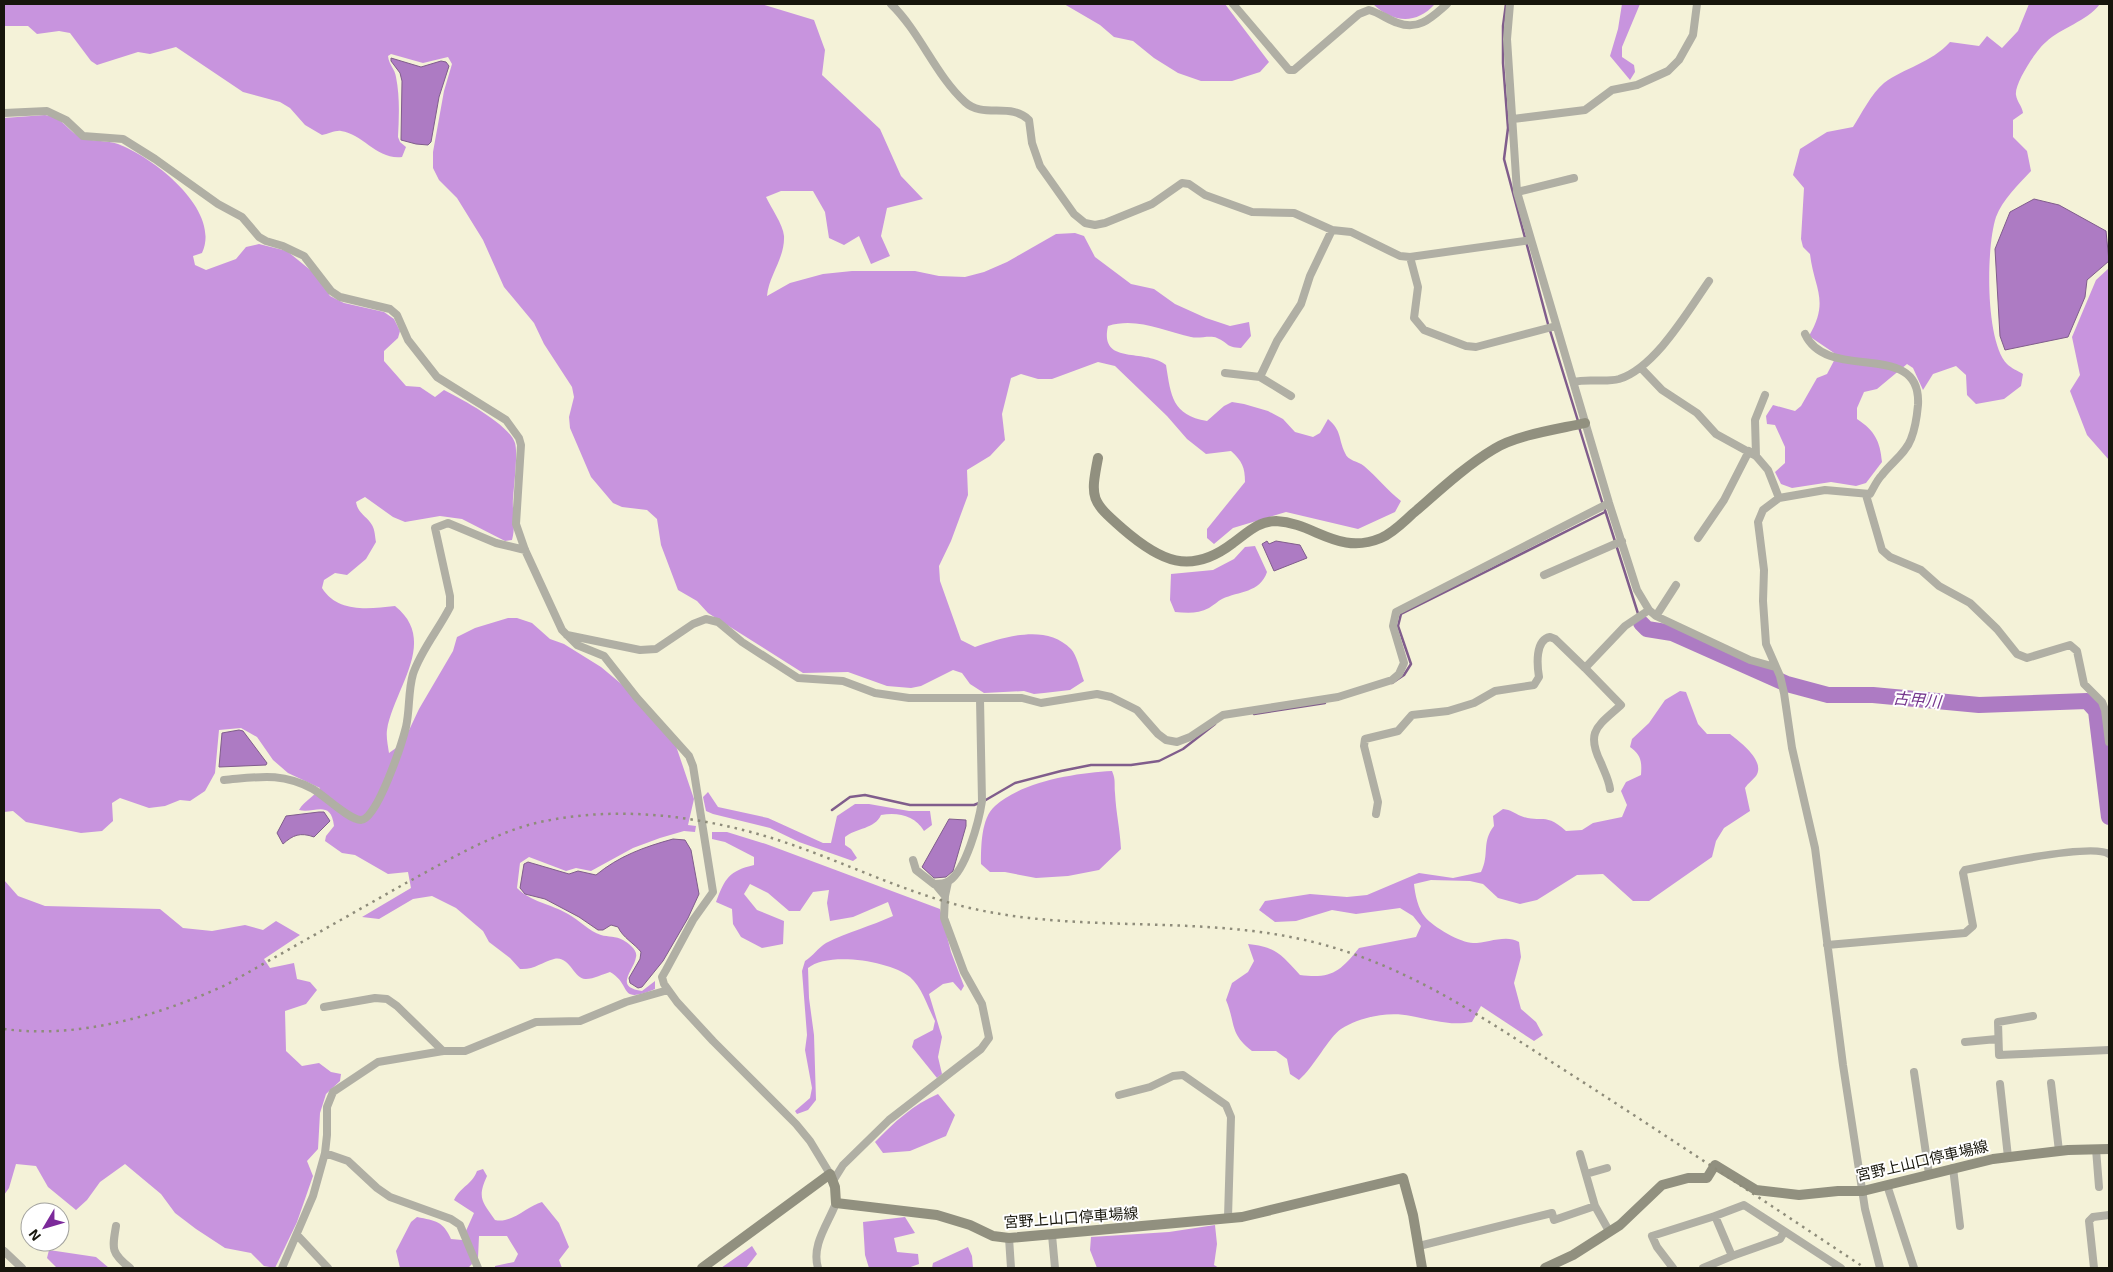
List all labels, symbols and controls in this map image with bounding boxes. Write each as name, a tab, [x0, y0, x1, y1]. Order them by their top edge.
water label: 古甲川	[1892, 687, 1944, 711]
street label: 宮野上山口停車場線	[1854, 1136, 1990, 1184]
north arrow	[20, 1202, 70, 1252]
street label: 宮野上山口停車場線	[1003, 1203, 1139, 1231]
text: N	[25, 1226, 44, 1245]

